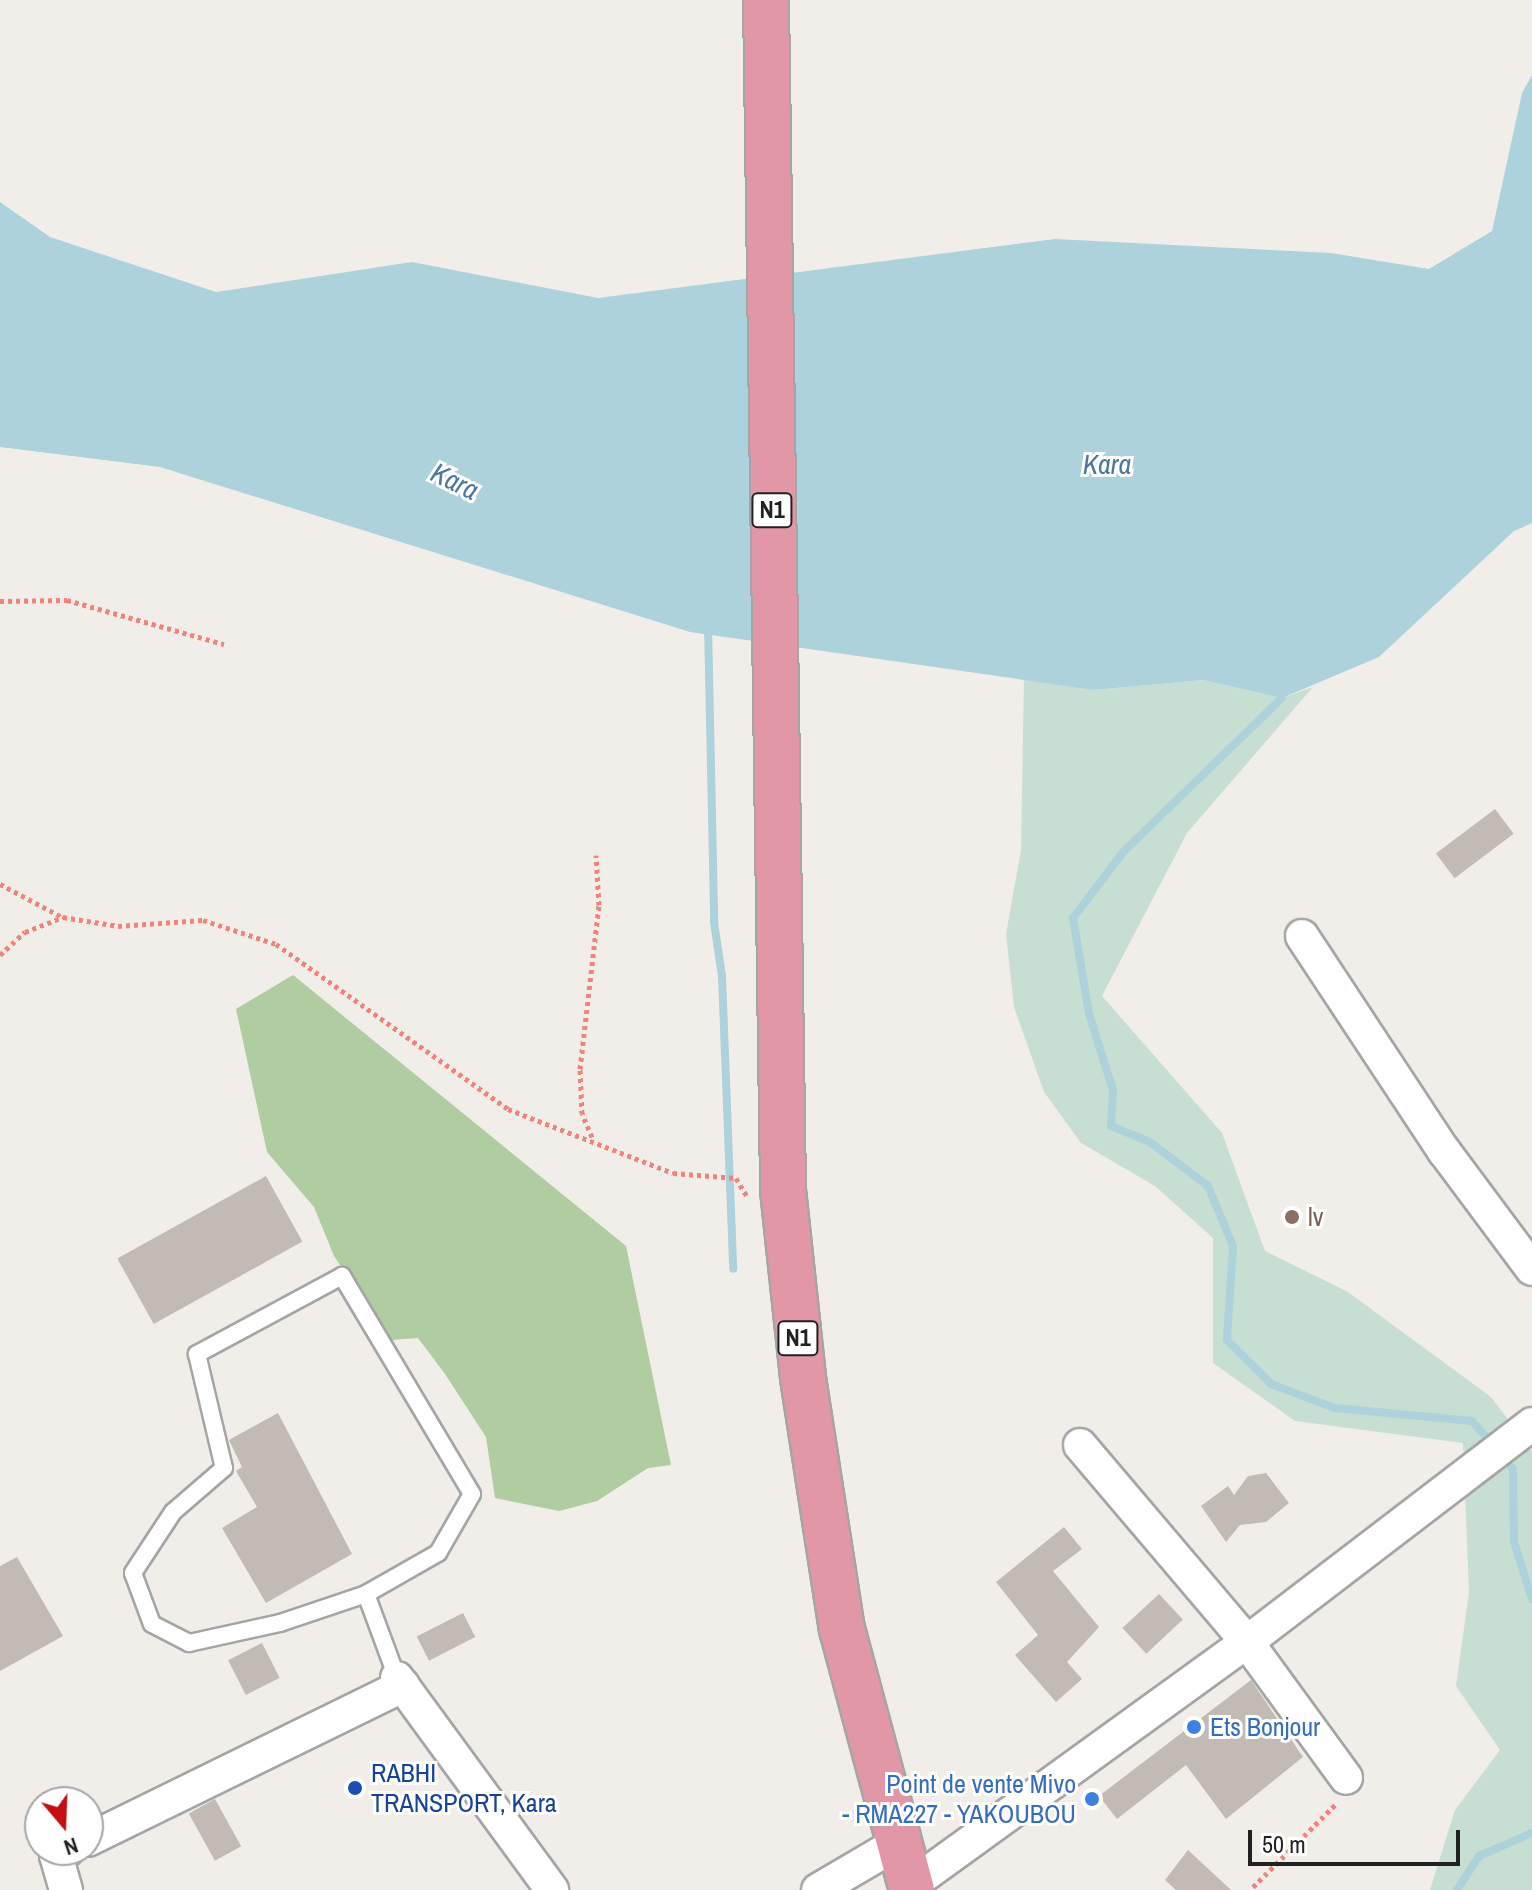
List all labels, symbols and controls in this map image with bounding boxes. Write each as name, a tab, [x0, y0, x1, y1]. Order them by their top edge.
water label: Kara	[1083, 447, 1131, 481]
water label: Kara	[426, 455, 484, 507]
road number: N1	[750, 490, 794, 530]
place label: lv	[1308, 1201, 1323, 1233]
marker: lv	[1283, 1208, 1301, 1226]
road number: N1	[776, 1318, 820, 1358]
place label: Ets Bonjour	[1210, 1711, 1320, 1743]
marker: Ets Bonjour	[1185, 1718, 1203, 1736]
place label: RABHI TRANSPORT, Kara	[371, 1757, 557, 1818]
place label: Point de vente Mivo - RMA227 - YAKOUBOU	[842, 1768, 1076, 1830]
marker: RABHI TRANSPORT, Kara	[346, 1779, 364, 1797]
north arrow	[24, 1786, 104, 1866]
marker: Point de vente Mivo - RMA227 - YAKOUBOU	[1083, 1790, 1101, 1808]
scale bar	[1252, 1814, 1464, 1864]
text: 50 m	[1262, 1828, 1306, 1860]
text: N	[60, 1830, 82, 1863]

